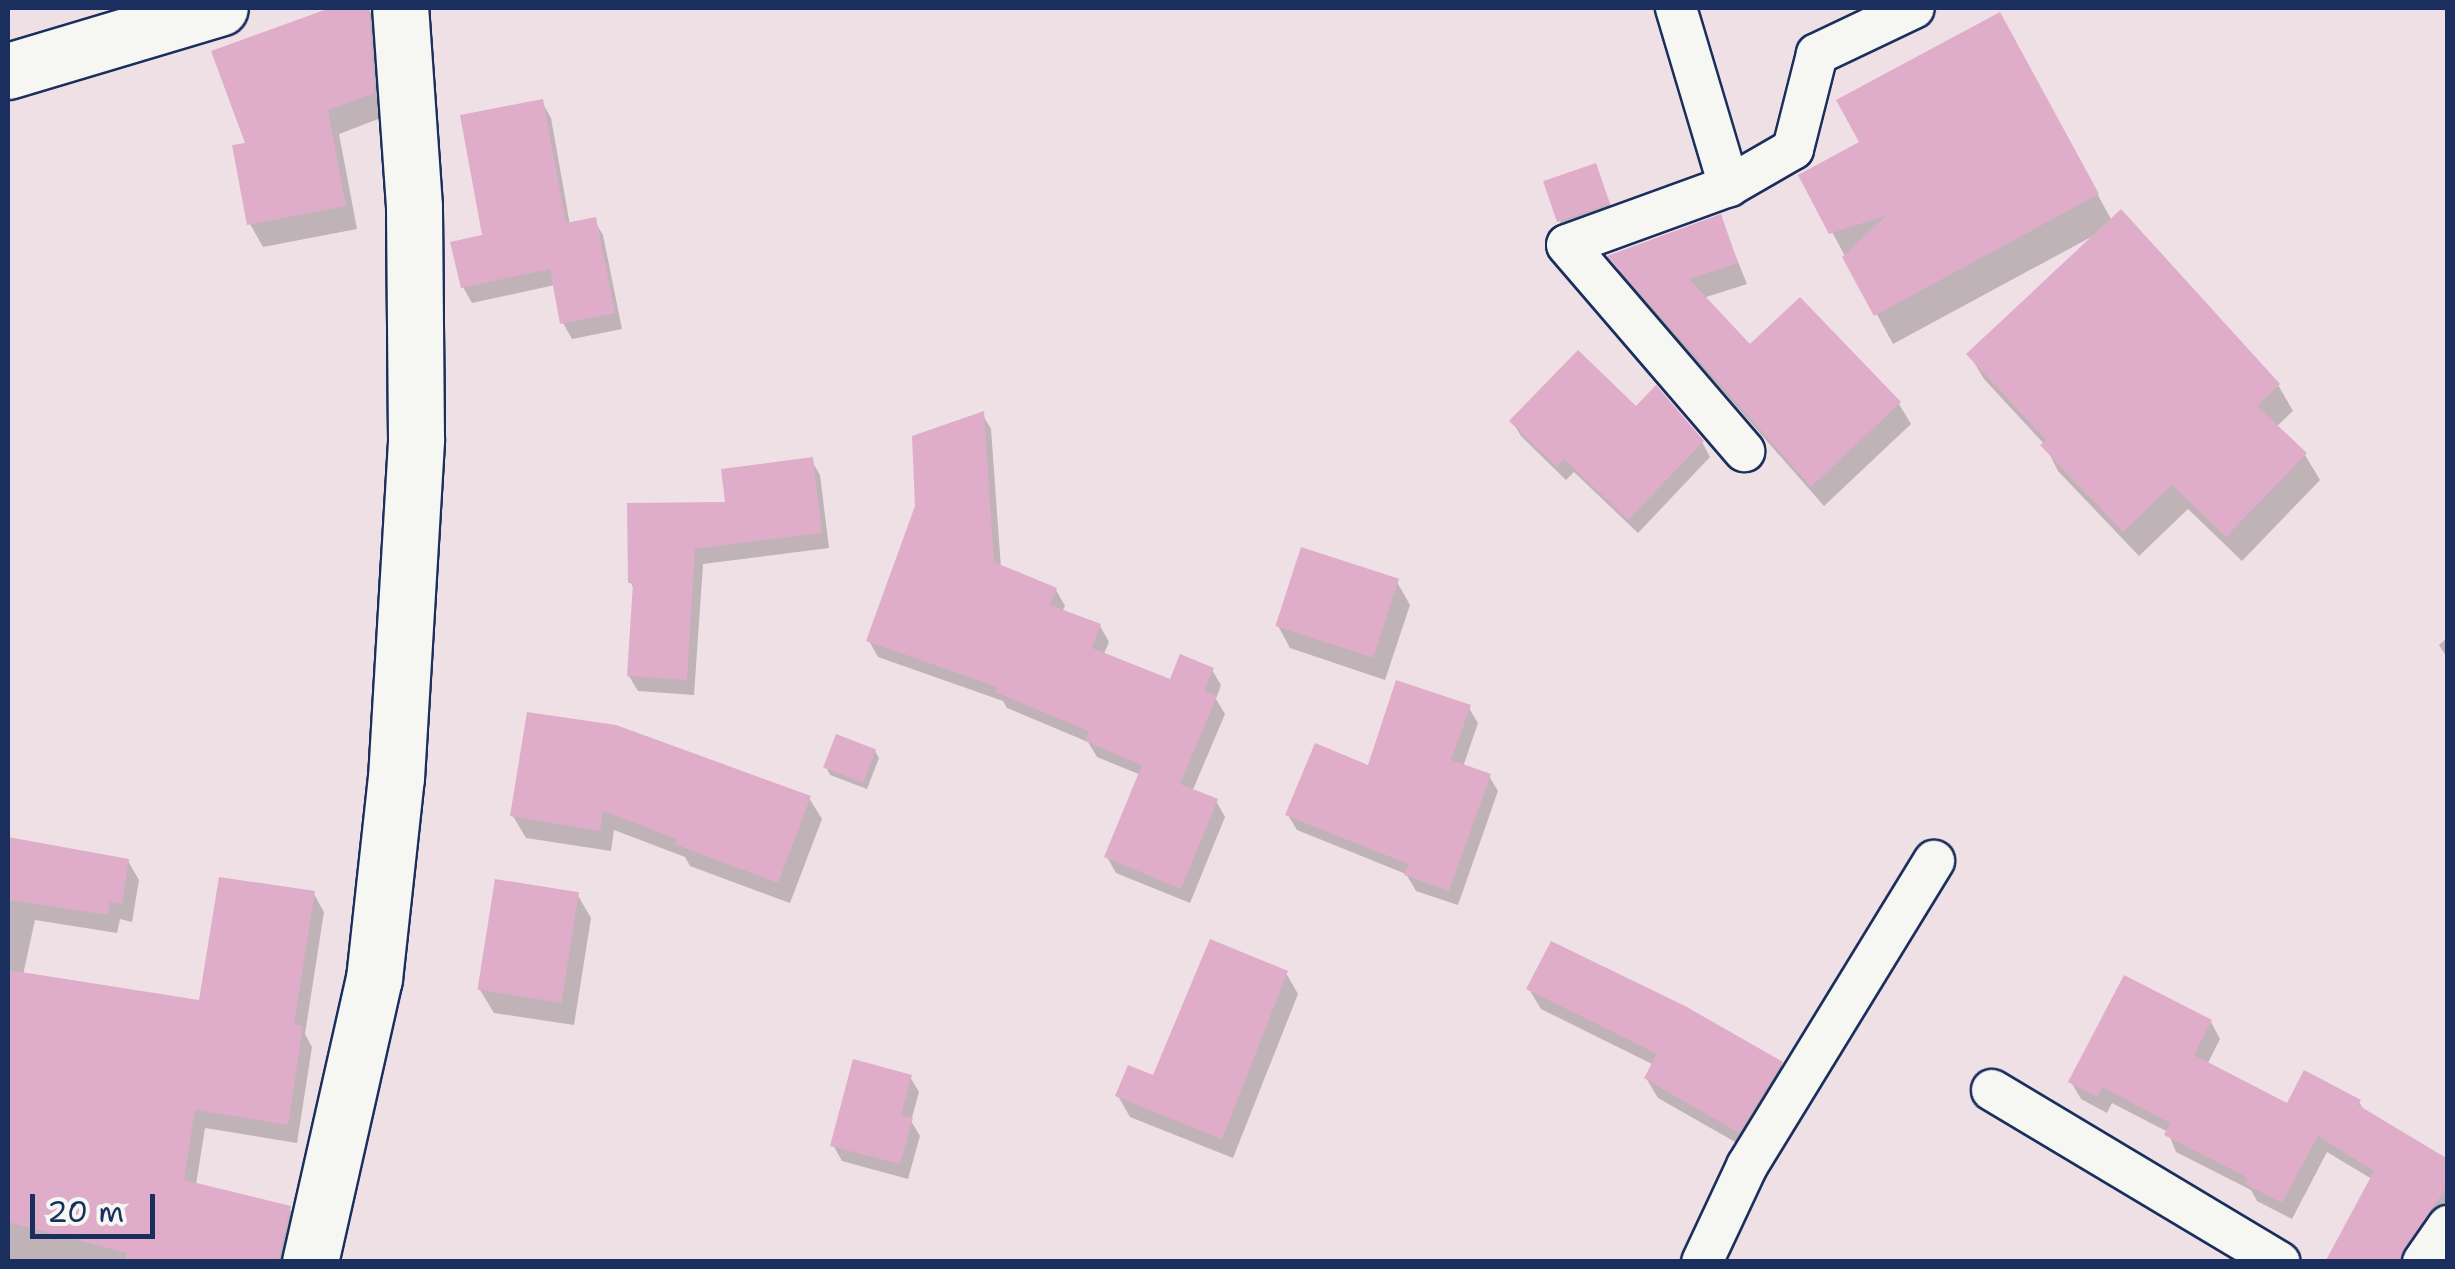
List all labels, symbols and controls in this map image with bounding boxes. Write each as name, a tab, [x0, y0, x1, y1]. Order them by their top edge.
scale bar	[35, 1174, 160, 1236]
text: 20 m	[47, 1191, 124, 1232]

